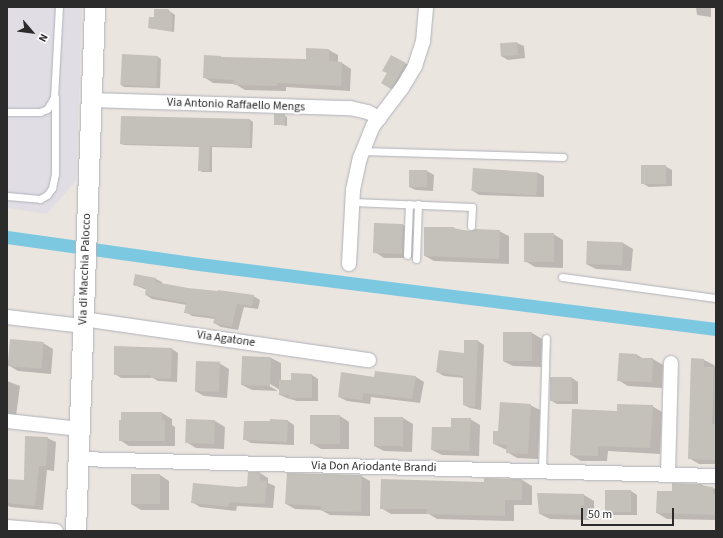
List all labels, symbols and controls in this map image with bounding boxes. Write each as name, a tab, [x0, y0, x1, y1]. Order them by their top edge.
north arrow	[12, 12, 52, 52]
text: N	[35, 31, 51, 45]
street label: Via Antonio Raffaello Mengs	[167, 95, 305, 115]
street label: Via di Macchia Palocco	[76, 213, 94, 325]
street label: Via Agatone	[196, 328, 256, 350]
street label: Via Don Ariodante Brandi	[311, 459, 437, 475]
scale bar	[583, 500, 676, 526]
text: 50 m	[588, 506, 612, 523]

